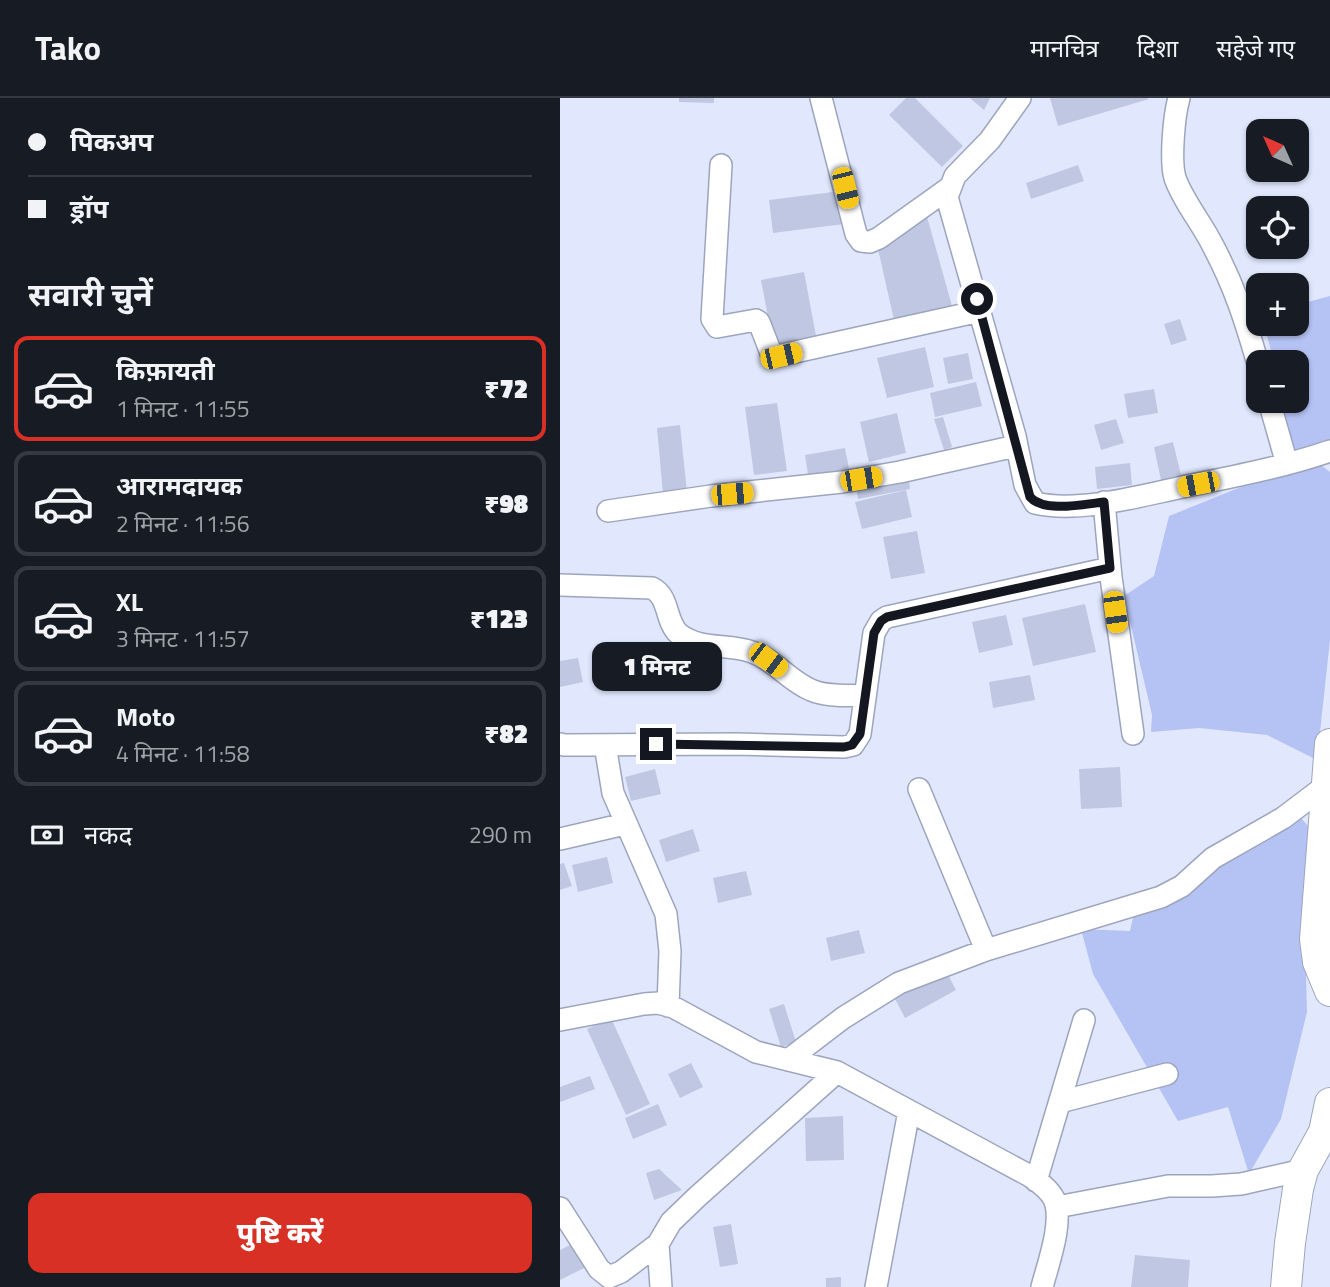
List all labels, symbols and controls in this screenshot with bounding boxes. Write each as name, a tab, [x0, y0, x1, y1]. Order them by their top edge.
text: Tako	[35, 23, 101, 73]
text: मानचित्र	[1030, 30, 1099, 66]
text: दिशा	[1137, 30, 1178, 66]
text: सहेजे गए	[1216, 30, 1295, 66]
north arrow	[1246, 119, 1309, 182]
map controls	[1246, 119, 1309, 413]
text: पिकअप	[70, 122, 153, 161]
car	[830, 165, 861, 211]
text: ड्रॉप	[70, 189, 108, 228]
button: locate	[1246, 196, 1309, 259]
text: सवारी चुनें	[28, 270, 153, 318]
button: +	[1246, 273, 1309, 336]
route start	[961, 283, 993, 315]
car	[759, 341, 804, 371]
button: −	[1246, 350, 1309, 413]
text: किफ़ायती	[116, 351, 215, 390]
icon: car	[32, 357, 95, 420]
text: ₹72	[484, 369, 528, 408]
text: 1 मिनट · 11:55	[116, 391, 250, 426]
car	[839, 465, 884, 493]
text: आरामदायक	[116, 466, 242, 505]
car	[1176, 470, 1221, 498]
icon: car	[32, 472, 95, 535]
car	[711, 482, 754, 506]
text: ₹98	[484, 484, 528, 523]
text: 2 मिनट · 11:56	[116, 506, 250, 541]
text: XL	[116, 582, 143, 621]
icon: car	[32, 587, 95, 650]
car	[1102, 590, 1129, 634]
text: ₹123	[470, 599, 528, 638]
text: 3 मिनट · 11:57	[116, 621, 250, 656]
car	[745, 639, 792, 681]
callout: 1 मिनट	[591, 642, 721, 692]
text: 1 मिनट	[623, 649, 691, 684]
text: Moto	[116, 697, 175, 736]
icon: car	[32, 702, 95, 765]
text: ₹82	[484, 714, 528, 753]
route end	[640, 728, 672, 760]
text: 4 मिनट · 11:58	[116, 736, 250, 771]
text: नकद	[84, 815, 132, 854]
icon: cash	[28, 816, 66, 854]
text: 290 m	[469, 817, 532, 852]
button: पुष्टि करें	[28, 1193, 532, 1273]

